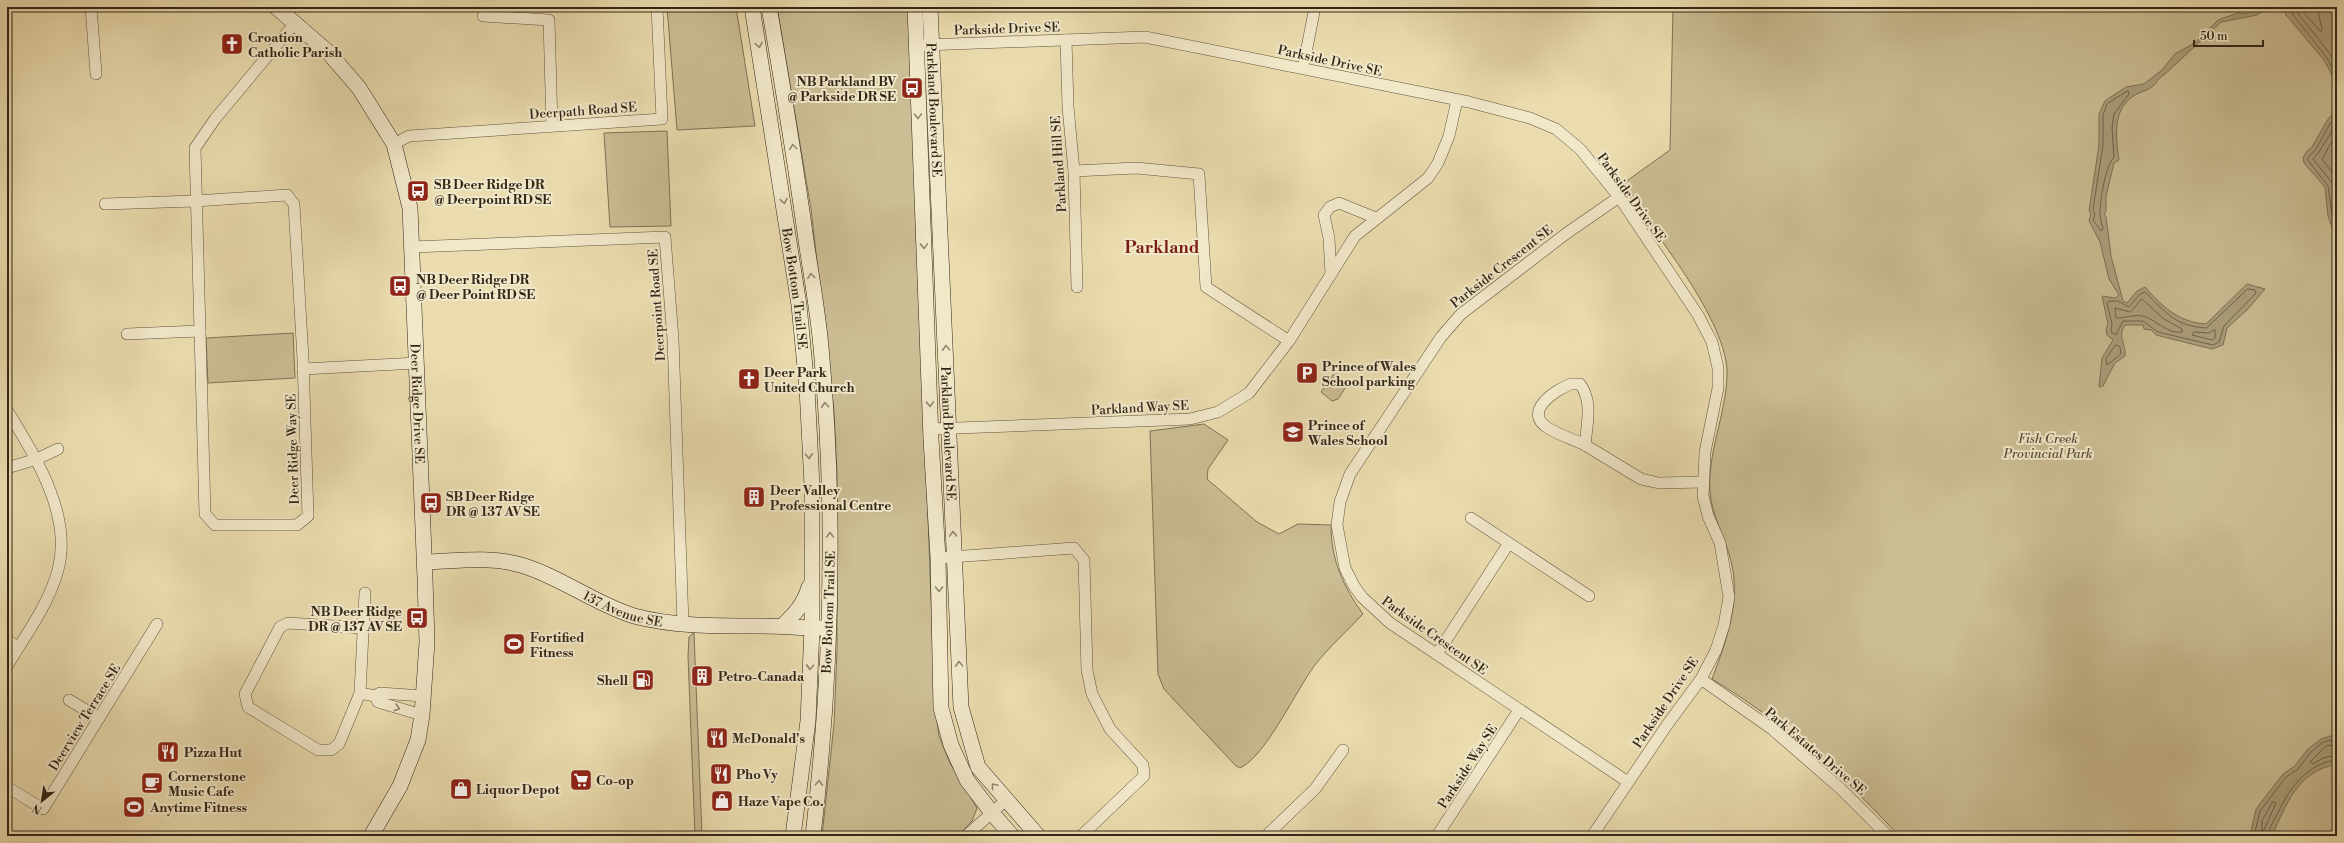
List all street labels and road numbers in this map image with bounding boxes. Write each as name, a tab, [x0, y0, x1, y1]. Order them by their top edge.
street label: Parkside Drive SE	[954, 19, 1060, 39]
street label: Parkland Boulevard SE	[923, 42, 945, 178]
street label: Parkside Drive SE	[1276, 42, 1383, 80]
street label: Deerpath Road SE	[529, 99, 637, 123]
street label: Parkland Hill SE	[1048, 115, 1070, 213]
street label: Parkside Drive SE	[1593, 150, 1669, 245]
street label: Parkside Crescent SE	[1447, 222, 1556, 312]
street label: Bow Bottom Trail SE	[778, 226, 810, 350]
street label: Deerpoint Road SE	[645, 248, 669, 362]
street label: Deer Ridge Drive SE	[406, 343, 427, 464]
street label: Parkland Boulevard SE	[937, 366, 959, 501]
street label: Deer Ridge Way SE	[283, 393, 303, 505]
street label: Parkland Way SE	[1091, 397, 1189, 419]
street label: Bow Bottom Trail SE	[819, 550, 839, 675]
street label: 137 Avenue SE	[580, 588, 664, 631]
street label: Parkside Crescent SE	[1378, 593, 1490, 678]
street label: Parkside Drive SE	[1629, 654, 1702, 751]
street label: Deerview Terrace SE	[45, 661, 124, 774]
street label: Park Estates Drive SE	[1761, 705, 1869, 799]
street label: Parkside Way SE	[1435, 721, 1501, 812]

